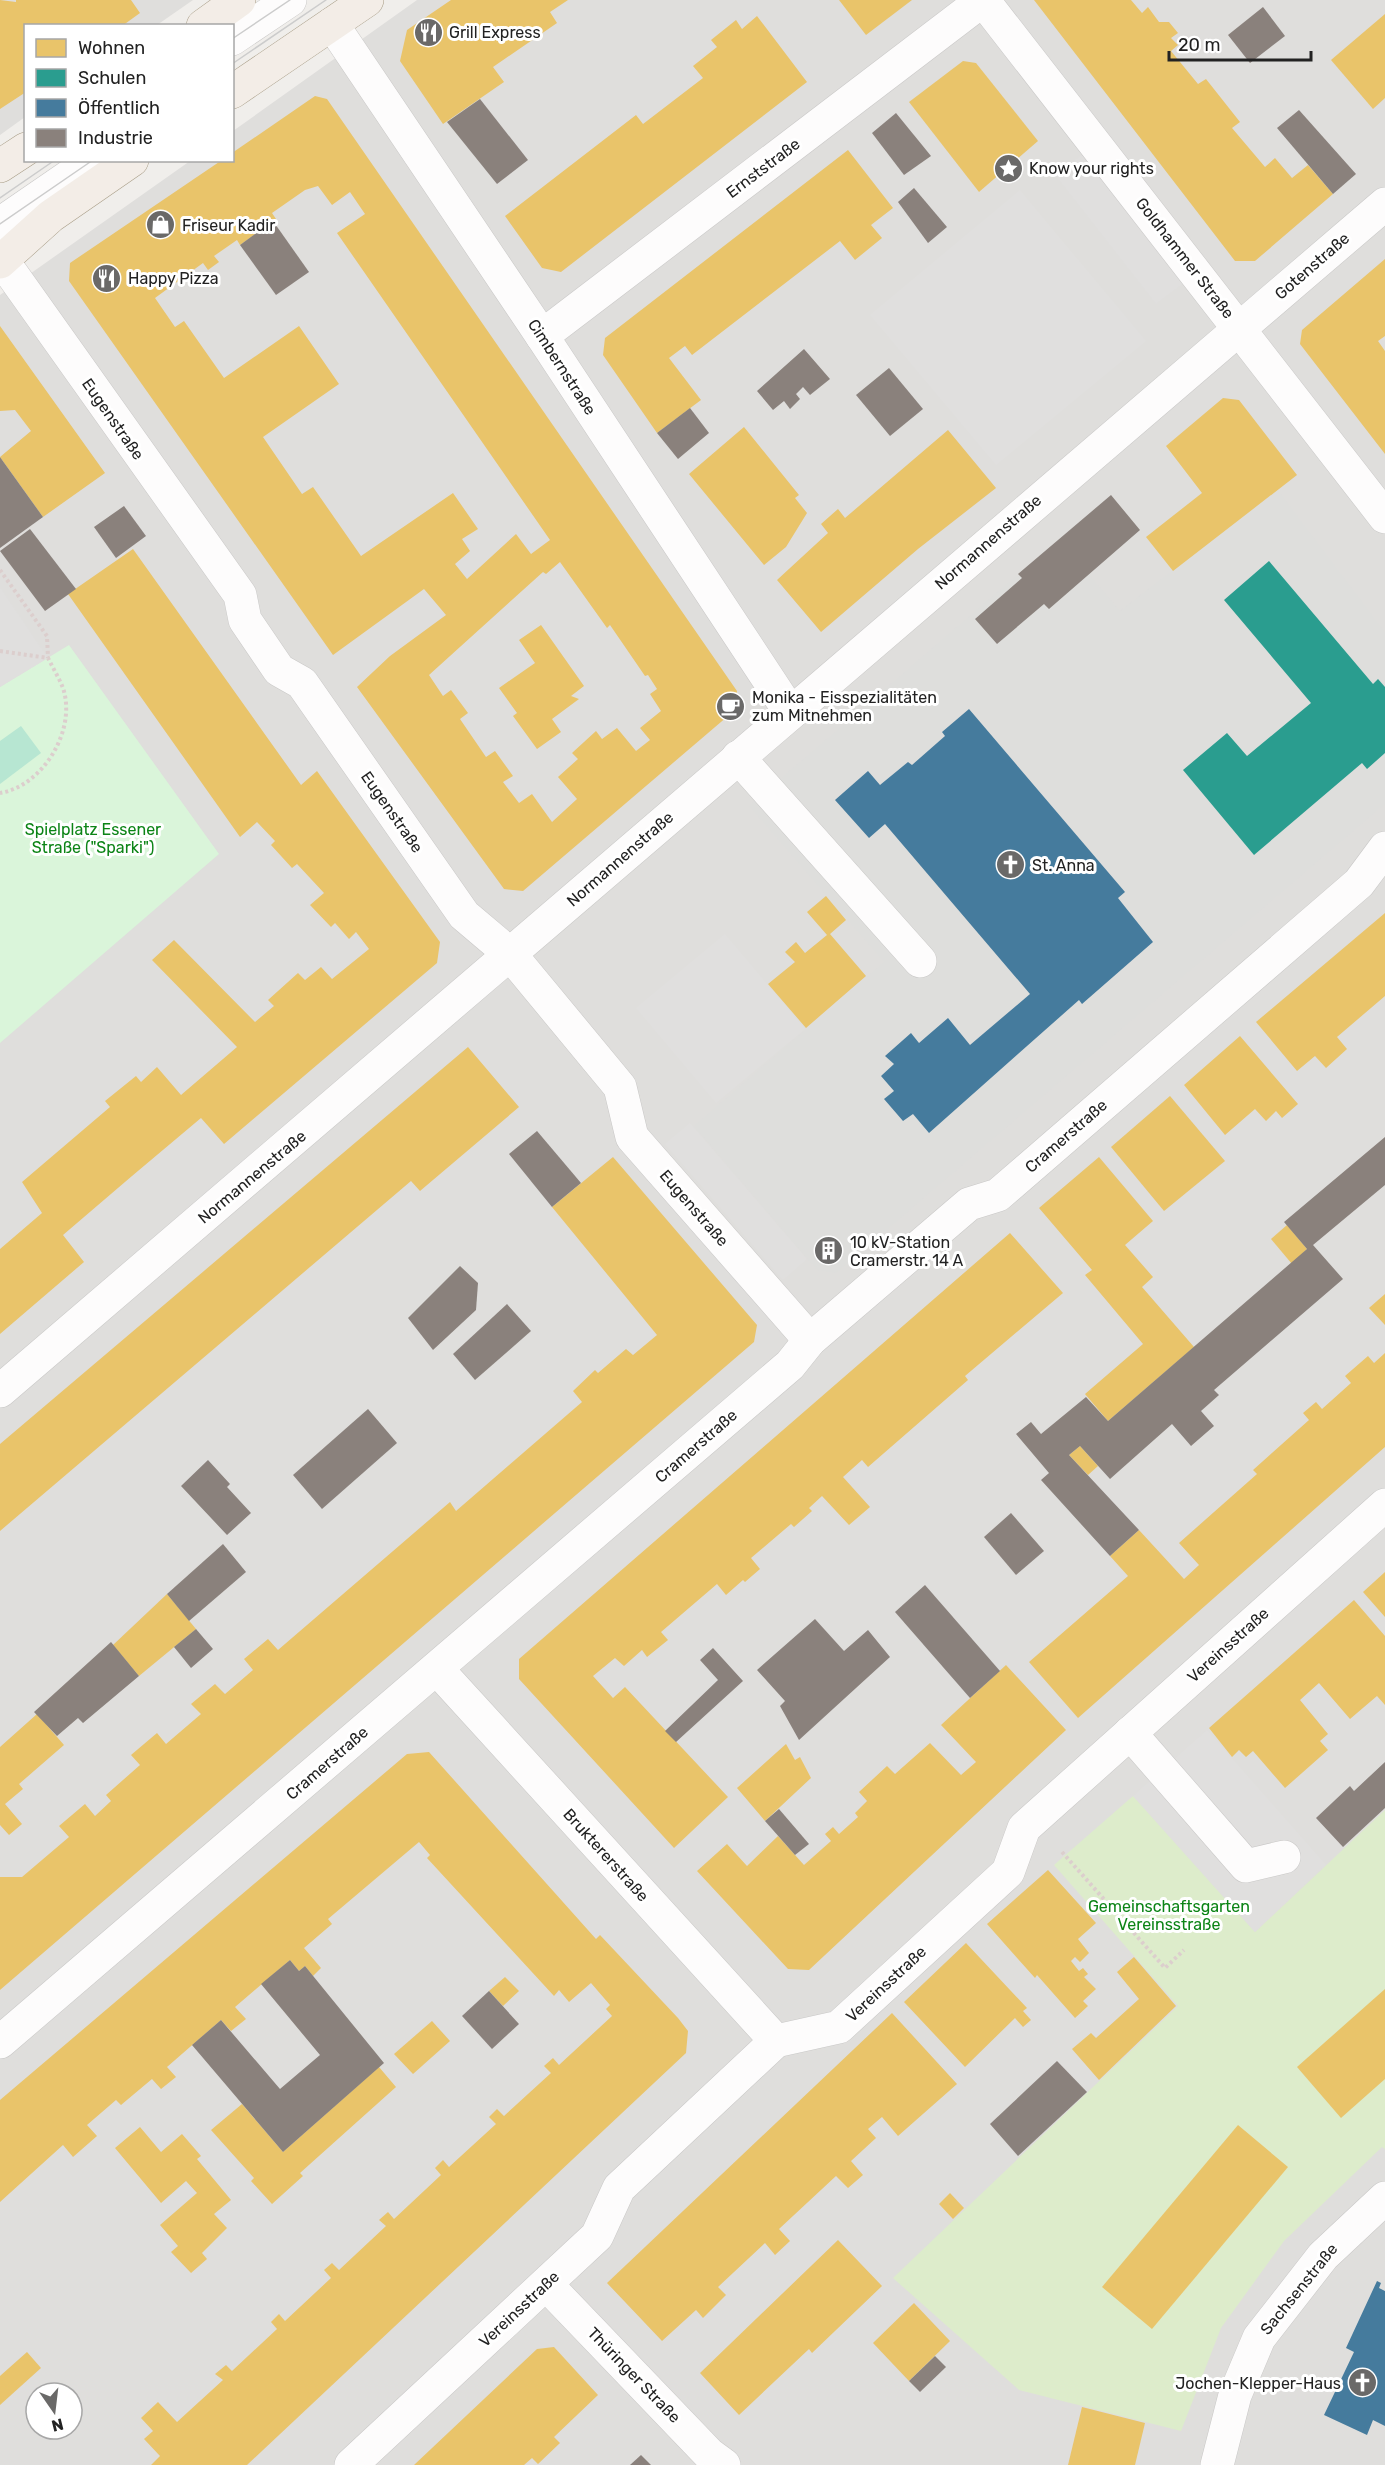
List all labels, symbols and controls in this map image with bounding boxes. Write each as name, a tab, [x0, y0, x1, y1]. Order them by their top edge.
restaurant icon: Grill Express	[412, 16, 444, 48]
place label: Grill Express	[449, 23, 541, 42]
legend	[24, 24, 234, 162]
scale bar	[1169, 24, 1312, 62]
text: 20 m	[1178, 34, 1220, 56]
text: Wohnen	[78, 37, 145, 59]
text: Schulen	[78, 67, 146, 89]
text: Öffentlich	[78, 97, 160, 119]
text: Industrie	[78, 127, 153, 149]
street label: Ernststraße	[722, 134, 804, 202]
place icon: Know your rights	[992, 152, 1024, 184]
place label: Know your rights	[1029, 159, 1154, 178]
street label: Goldhammer Straße	[1132, 194, 1238, 322]
shop icon: Friseur Kadir	[145, 209, 177, 241]
place label: Friseur Kadir	[182, 216, 275, 235]
street label: Gotenstraße	[1271, 228, 1353, 304]
restaurant icon: Happy Pizza	[91, 262, 123, 294]
place label: Happy Pizza	[128, 269, 219, 288]
street label: Cimbernstraße	[524, 315, 600, 419]
street label: Eugenstraße	[78, 375, 148, 463]
street label: Normannenstraße	[931, 491, 1045, 593]
place label: Monika - Eisspezialitäten zum Mitnehmen	[752, 688, 937, 725]
cafe icon: Monika - Eisspezialitäten zum Mitnehmen	[715, 690, 747, 722]
street label: Eugenstraße	[357, 768, 427, 856]
street label: Normannenstraße	[563, 808, 677, 910]
park label: Spielplatz Essener Straße ("Sparki")	[25, 820, 161, 857]
church icon: St. Anna	[995, 849, 1027, 881]
place label: St. Anna	[1032, 856, 1095, 875]
street label: Cramerstraße	[1021, 1095, 1111, 1177]
street label: Normannenstraße	[194, 1126, 310, 1228]
street label: Eugenstraße	[656, 1166, 732, 1250]
place label: 10 kV-Station Cramerstr. 14 A	[850, 1233, 964, 1270]
building icon: 10 kV-Station Cramerstr. 14 A	[813, 1235, 845, 1267]
street label: Cramerstraße	[651, 1405, 741, 1487]
street label: Vereinsstraße	[1183, 1604, 1273, 1686]
street label: Cramerstraße	[282, 1722, 372, 1804]
street label: Bruktererstraße	[559, 1805, 653, 1905]
park label: Gemeinschaftsgarten Vereinsstraße	[1088, 1897, 1250, 1934]
street label: Vereinsstraße	[842, 1942, 930, 2026]
street label: Sachsenstraße	[1256, 2240, 1342, 2338]
street label: Vereinsstraße	[475, 2267, 563, 2351]
street label: Thüringer Straße	[584, 2323, 684, 2427]
church icon: Jochen-Klepper-Haus	[1346, 2367, 1378, 2399]
place label: Jochen-Klepper-Haus	[1175, 2374, 1341, 2393]
north arrow	[24, 2381, 84, 2441]
text: N	[50, 2414, 65, 2436]

